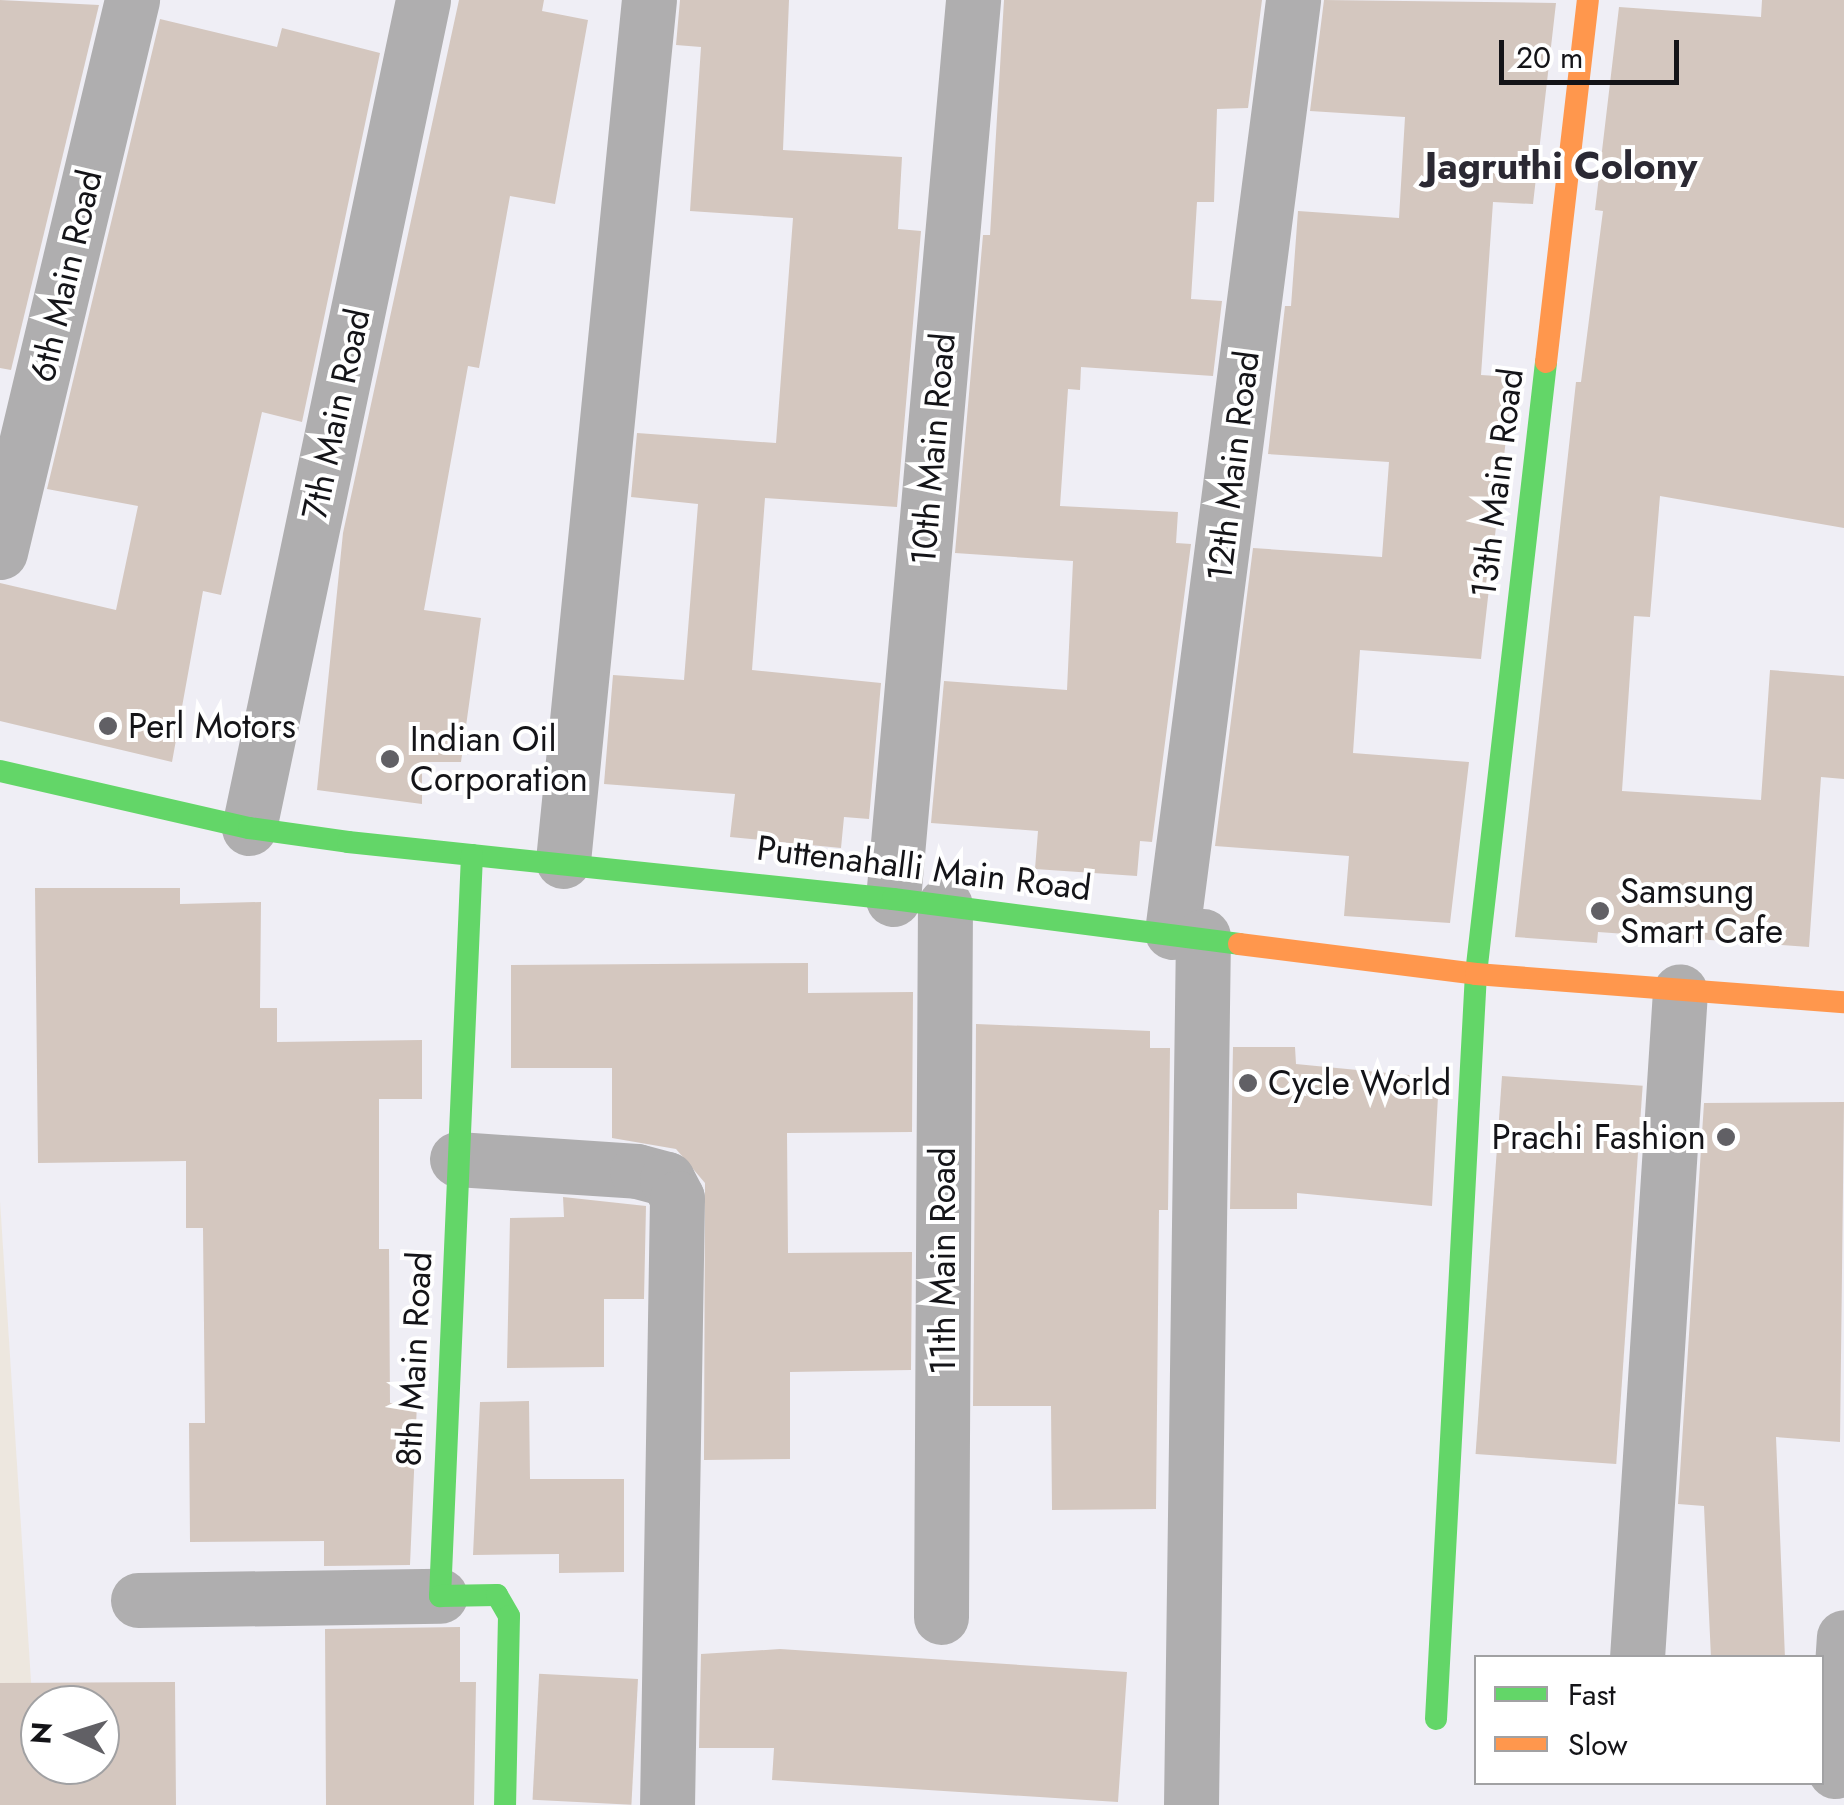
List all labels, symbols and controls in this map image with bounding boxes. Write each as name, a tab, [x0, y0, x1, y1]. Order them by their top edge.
scale bar	[1504, 20, 1684, 82]
text: 20 m	[1516, 36, 1583, 79]
district label: Jagruthi Colony	[1425, 143, 1697, 189]
street label: 6th Main Road	[21, 166, 111, 386]
street label: 7th Main Road	[293, 305, 379, 523]
street label: 10th Main Road	[902, 331, 964, 567]
street label: 12th Main Road	[1198, 349, 1268, 583]
street label: 13th Main Road	[1462, 366, 1532, 600]
place label: Perl Motors	[128, 705, 296, 747]
marker: Perl Motors	[97, 715, 119, 737]
place label: Indian Oil Corporation	[410, 718, 588, 800]
marker: Indian Oil Corporation	[379, 748, 401, 770]
street label: Puttenahalli Main Road	[754, 827, 1094, 909]
place label: Samsung Smart Cafe	[1620, 870, 1783, 952]
marker: Samsung Smart Cafe	[1589, 900, 1611, 922]
place label: Cycle World	[1268, 1062, 1451, 1104]
marker: Cycle World	[1237, 1072, 1259, 1094]
place label: Prachi Fashion	[1492, 1116, 1706, 1158]
marker: Prachi Fashion	[1715, 1126, 1737, 1148]
street label: 11th Main Road	[922, 1147, 964, 1375]
street label: 8th Main Road	[387, 1251, 441, 1467]
legend	[1474, 1655, 1824, 1785]
text: Fast	[1568, 1673, 1616, 1716]
north arrow	[20, 1685, 120, 1785]
text: N	[20, 1720, 63, 1746]
text: Slow	[1568, 1723, 1628, 1766]

